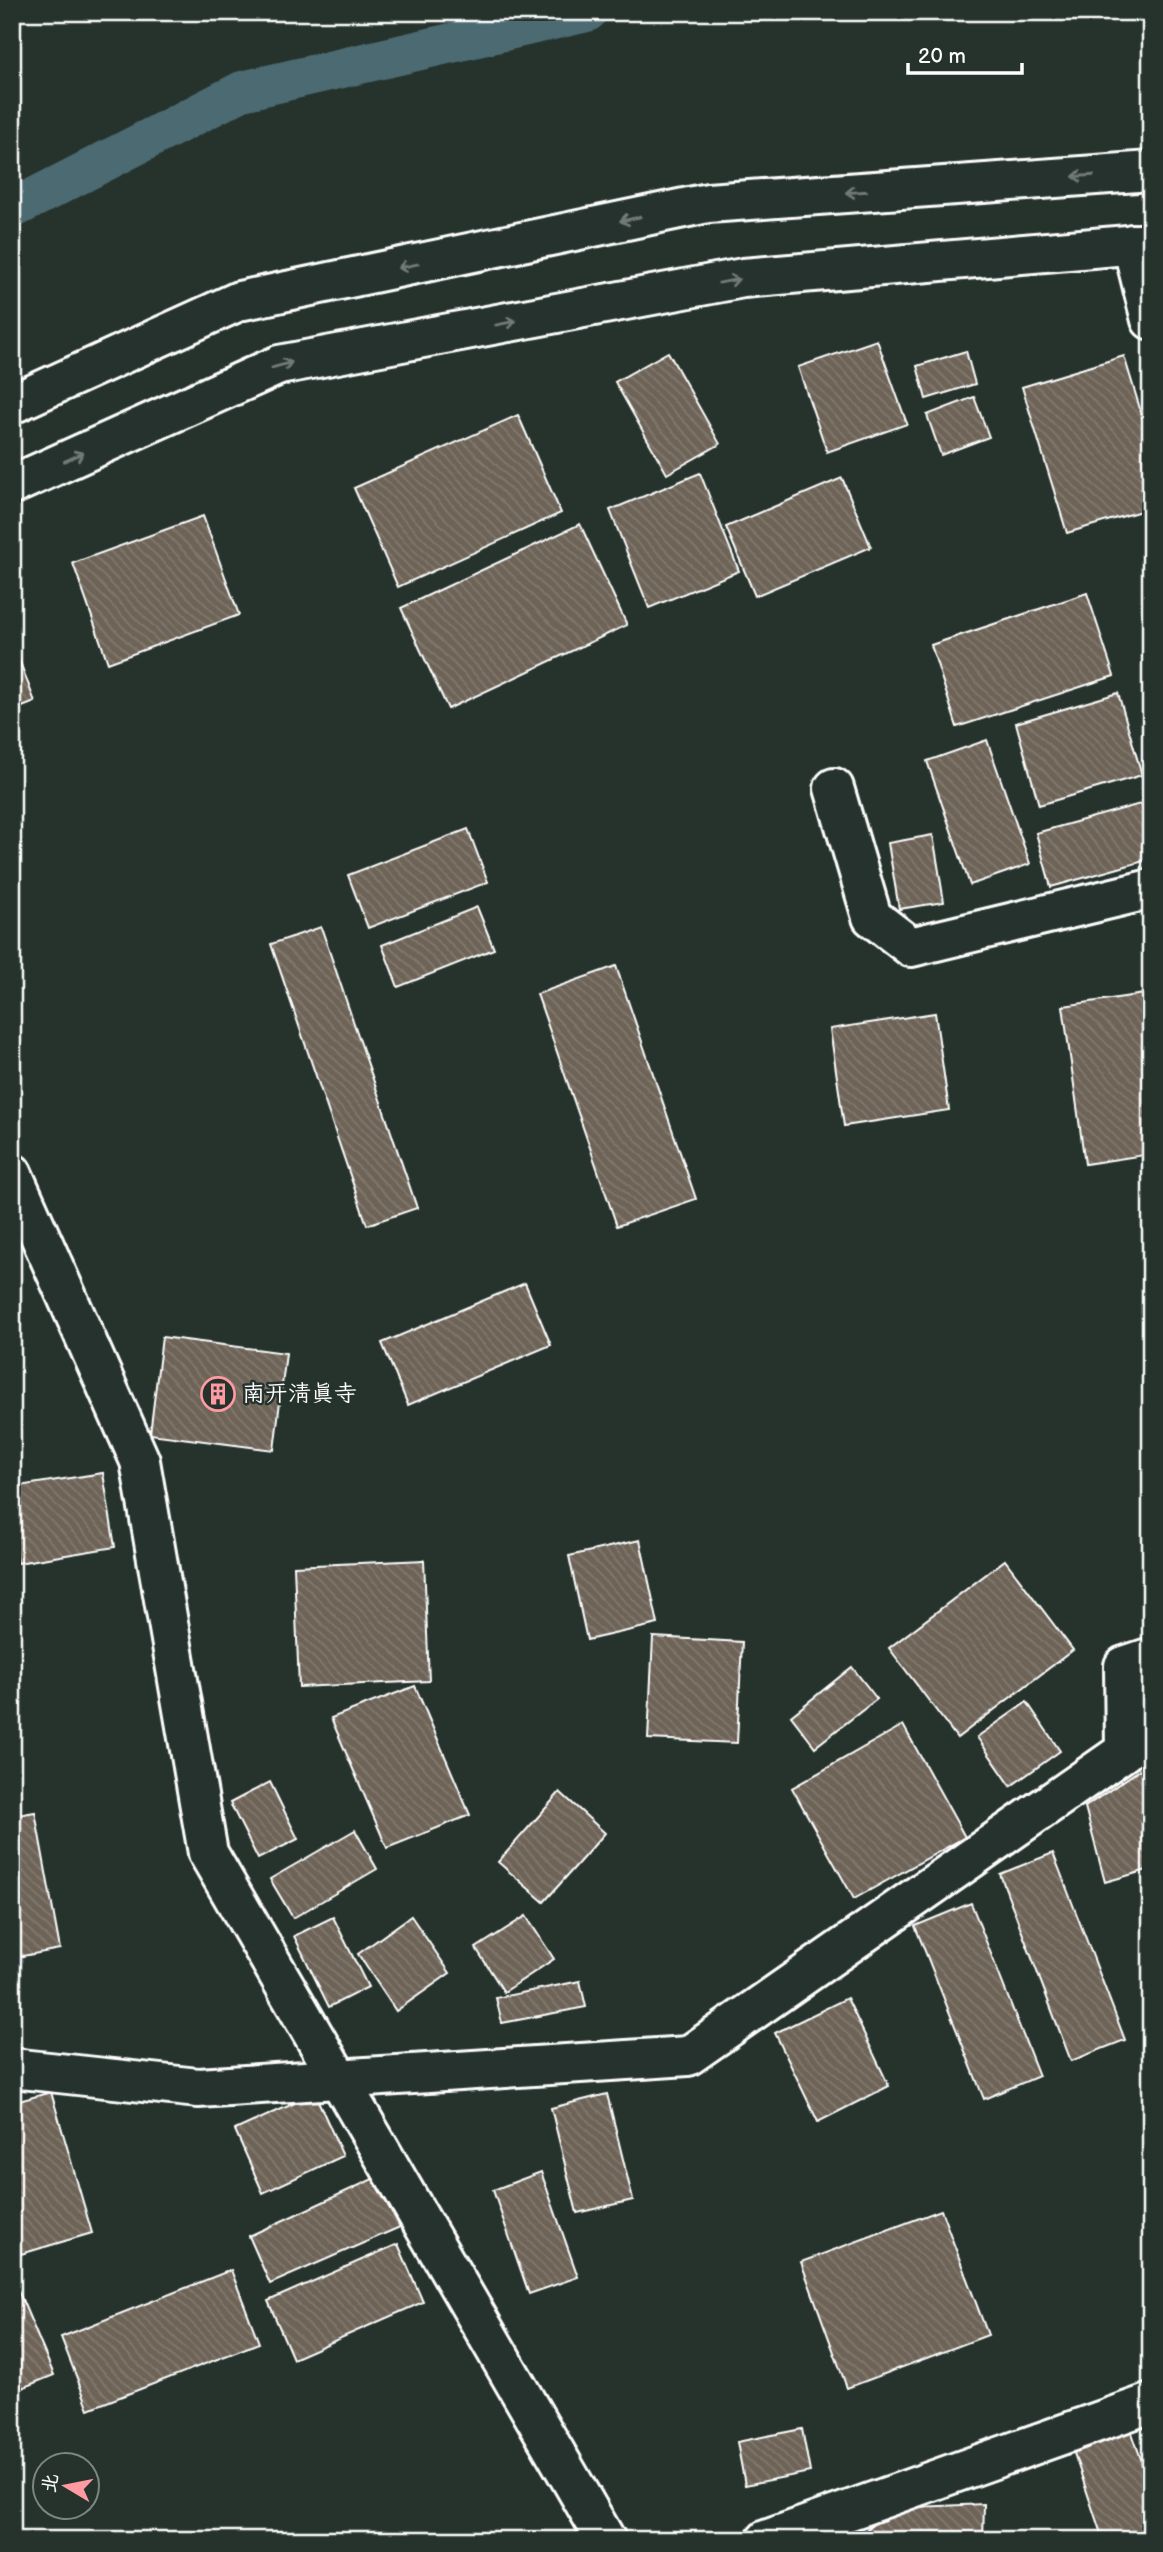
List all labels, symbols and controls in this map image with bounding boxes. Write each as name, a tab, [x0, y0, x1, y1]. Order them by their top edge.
scale bar	[908, 32, 1021, 76]
text: 20 m	[918, 44, 966, 69]
one-way arrow	[1071, 169, 1094, 182]
one-way arrow	[845, 186, 868, 199]
one-way arrow	[619, 212, 642, 226]
one-way arrow	[397, 259, 420, 273]
one-way arrow	[717, 274, 740, 287]
one-way arrow	[494, 315, 517, 329]
one-way arrow	[271, 358, 293, 371]
one-way arrow	[63, 450, 85, 463]
building icon: 南开清真寺	[199, 1375, 237, 1413]
place label: 南开清真寺	[242, 1380, 357, 1408]
north arrow	[32, 2450, 102, 2520]
text: 北	[38, 2472, 64, 2495]

